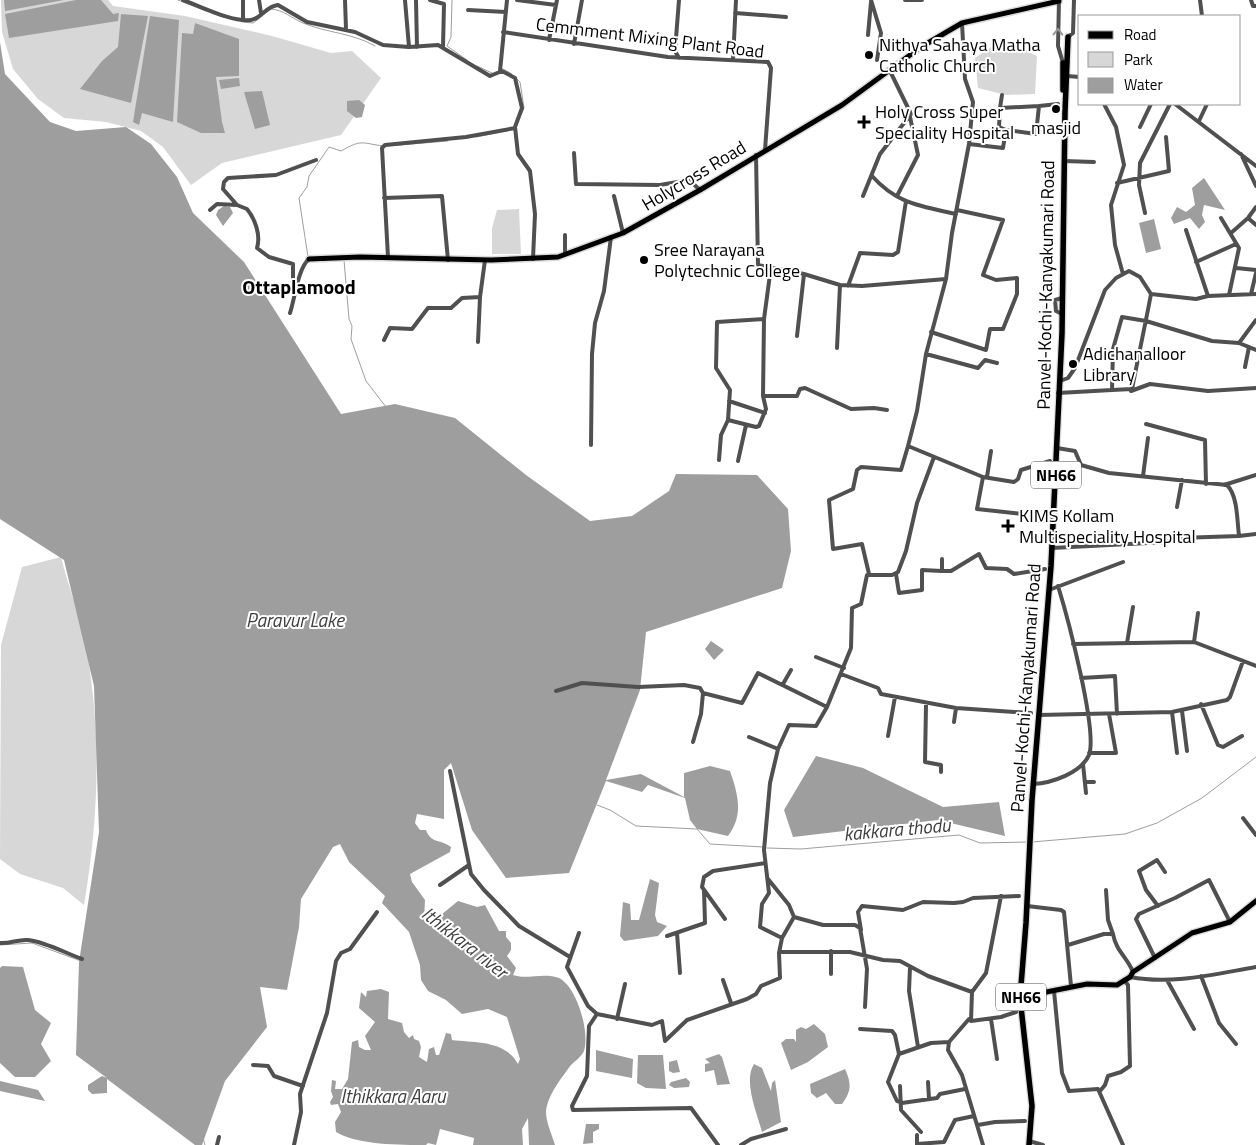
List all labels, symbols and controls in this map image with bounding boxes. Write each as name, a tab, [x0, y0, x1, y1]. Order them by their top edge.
street label: Cemmment Mixing Plant Road	[534, 10, 766, 65]
legend	[1078, 15, 1241, 105]
text: Road	[1124, 23, 1156, 46]
one-way arrow	[1053, 28, 1064, 36]
place label: Nithya Sahaya Matha Catholic Church	[879, 31, 1041, 79]
text: Park	[1124, 48, 1153, 71]
marker: Nithya Sahaya Matha Catholic Church	[863, 49, 875, 61]
text: Water	[1124, 73, 1163, 96]
place label: Holy Cross Super Speciality Hospital	[875, 98, 1014, 146]
marker: masjid	[1050, 103, 1062, 115]
place label: masjid	[1031, 114, 1081, 141]
marker: Holy Cross Super Speciality Hospital	[857, 115, 871, 129]
street label: Holycross Road	[637, 134, 751, 217]
street label: Panvel-Kochi-Kanyakumari Road	[1030, 160, 1061, 410]
place label: Sree Narayana Polytechnic College	[654, 236, 800, 284]
marker: Sree Narayana Polytechnic College	[638, 254, 650, 266]
district label: Ottaplamood	[242, 271, 356, 302]
place label: Adichanalloor Library	[1083, 340, 1186, 388]
marker: Adichanalloor Library	[1067, 358, 1079, 370]
road number: NH66	[1031, 462, 1081, 488]
place label: KIMS Kollam Multispeciality Hospital	[1019, 502, 1196, 550]
marker: KIMS Kollam Multispeciality Hospital	[1001, 519, 1015, 533]
street label: Panvel-Kochi-Kanyakumari Road	[1003, 563, 1048, 813]
water label: Paravur Lake	[246, 605, 345, 634]
water label: kakkara thodu	[842, 809, 953, 848]
water label: Ithikkara river	[416, 899, 516, 986]
road number: NH66	[996, 984, 1046, 1010]
water label: Ithikkara Aaru	[341, 1081, 447, 1110]

